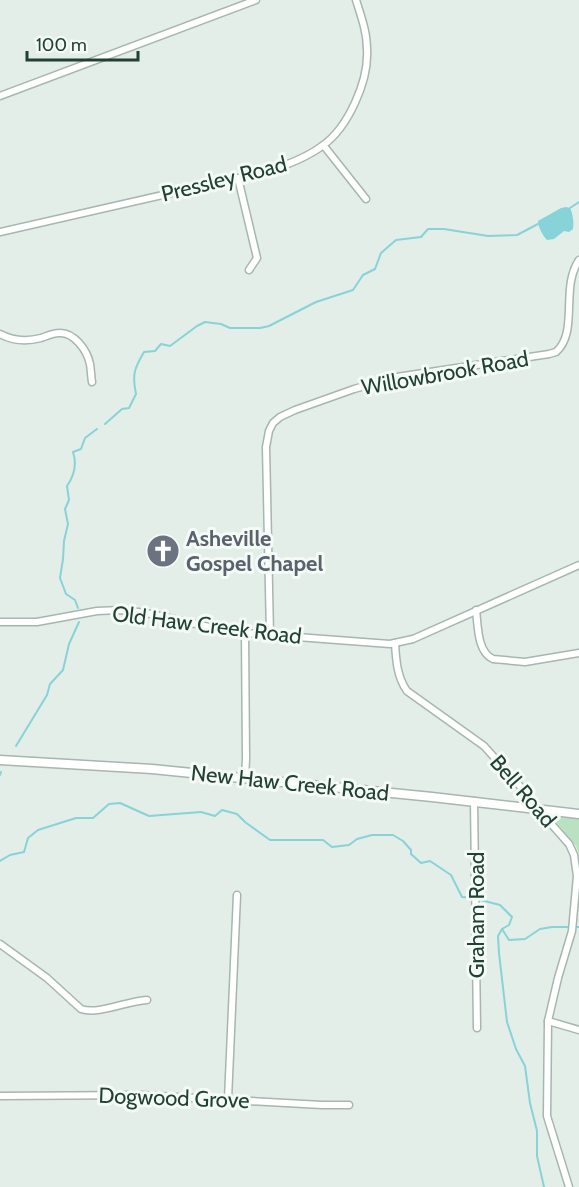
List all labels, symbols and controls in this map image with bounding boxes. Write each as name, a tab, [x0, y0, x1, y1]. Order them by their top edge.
scale bar	[27, 24, 138, 62]
text: 100 m	[36, 34, 87, 56]
street label: Pressley Road	[158, 150, 290, 208]
street label: Willowbrook Road	[359, 345, 531, 401]
place label: Asheville Gospel Chapel	[186, 525, 323, 577]
church icon: Asheville Gospel Chapel	[145, 533, 181, 569]
street label: Old Haw Creek Road	[111, 600, 303, 650]
street label: Bell Road	[484, 749, 562, 833]
street label: New Haw Creek Road	[190, 759, 390, 807]
street label: Graham Road	[463, 852, 490, 978]
street label: Dogwood Grove	[98, 1082, 250, 1114]

